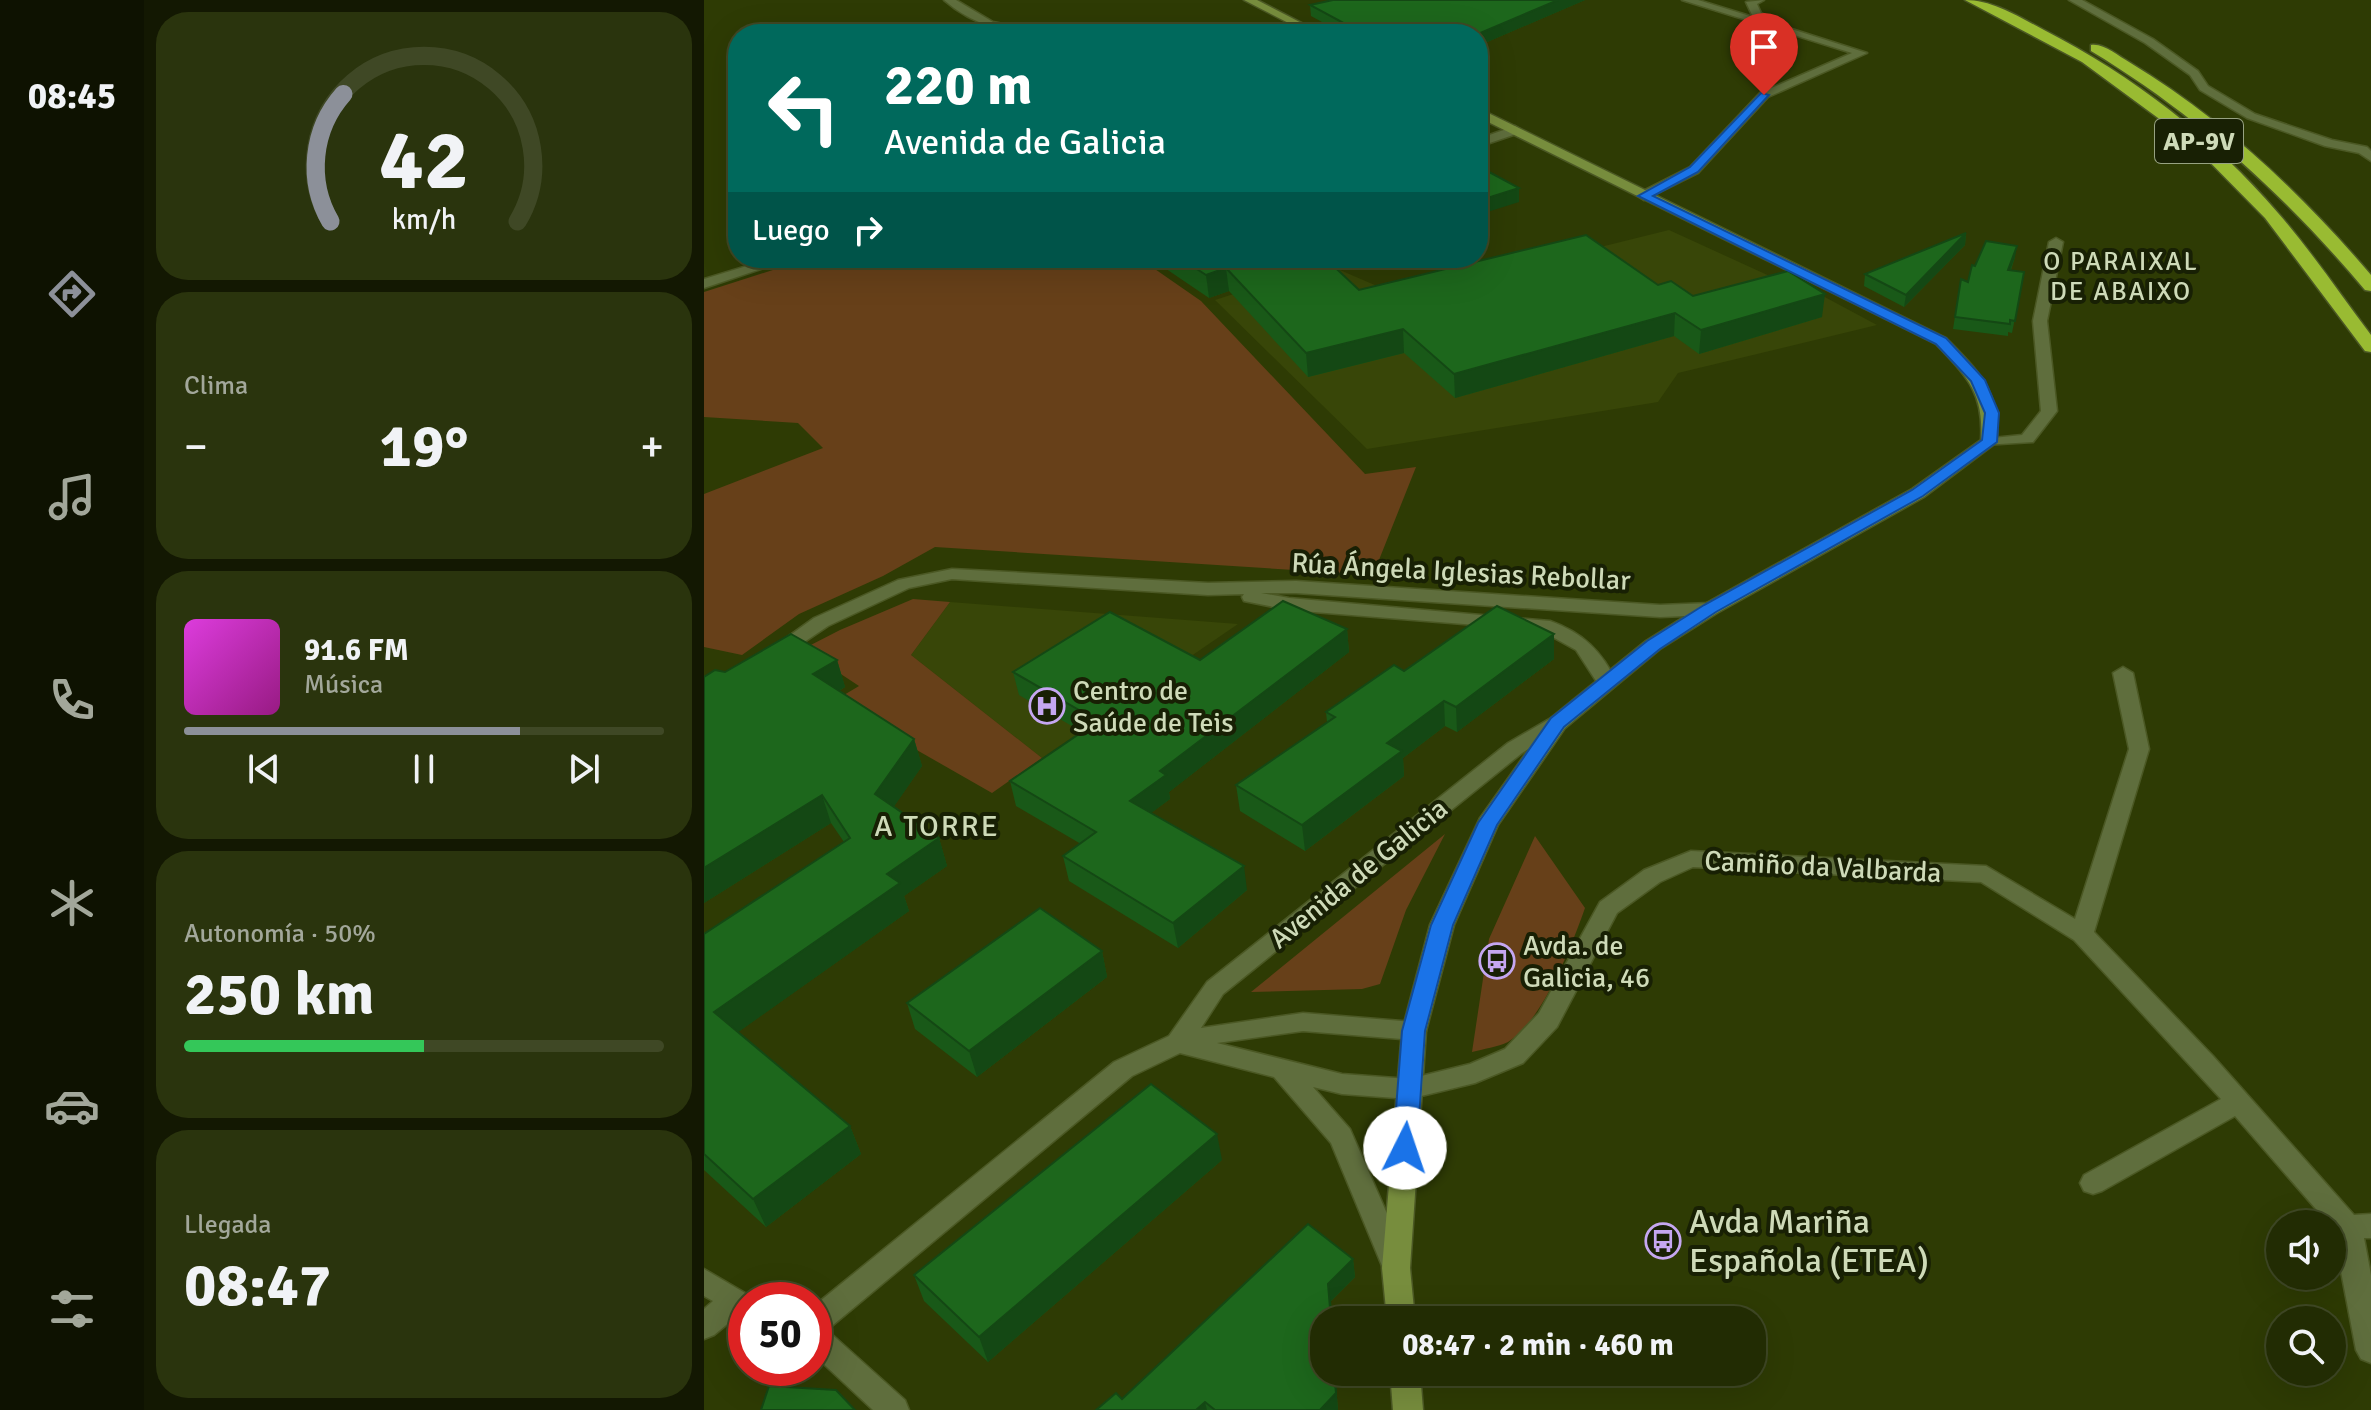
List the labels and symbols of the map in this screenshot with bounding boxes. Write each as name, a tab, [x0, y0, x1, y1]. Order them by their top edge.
pin	[1730, 13, 1798, 95]
road number: AP-9V	[2155, 119, 2243, 163]
district label: O PARAIXAL DE ABAIXO	[2043, 246, 2199, 308]
street label: Rúa Ángela Iglesias Rebollar	[1290, 546, 1632, 598]
place label: Centro de Saúde de Teis	[1073, 674, 1233, 740]
hospital icon: Centro de Saúde de Teis	[1028, 687, 1066, 725]
street label: Avenida de Galicia	[1263, 792, 1455, 956]
district label: A TORRE	[874, 808, 1000, 845]
street label: Camiño da Valbarda	[1703, 844, 1942, 890]
place label: Avda. de Galicia, 46	[1523, 929, 1650, 995]
bus stop icon: Avda. de Galicia, 46	[1478, 942, 1516, 980]
position arrow	[1363, 1106, 1447, 1190]
place label: Avda Mariña Española (ETEA)	[1689, 1201, 1929, 1282]
bus stop icon: Avda Mariña Española (ETEA)	[1644, 1222, 1682, 1260]
speed limit sign: 50	[728, 1282, 832, 1386]

